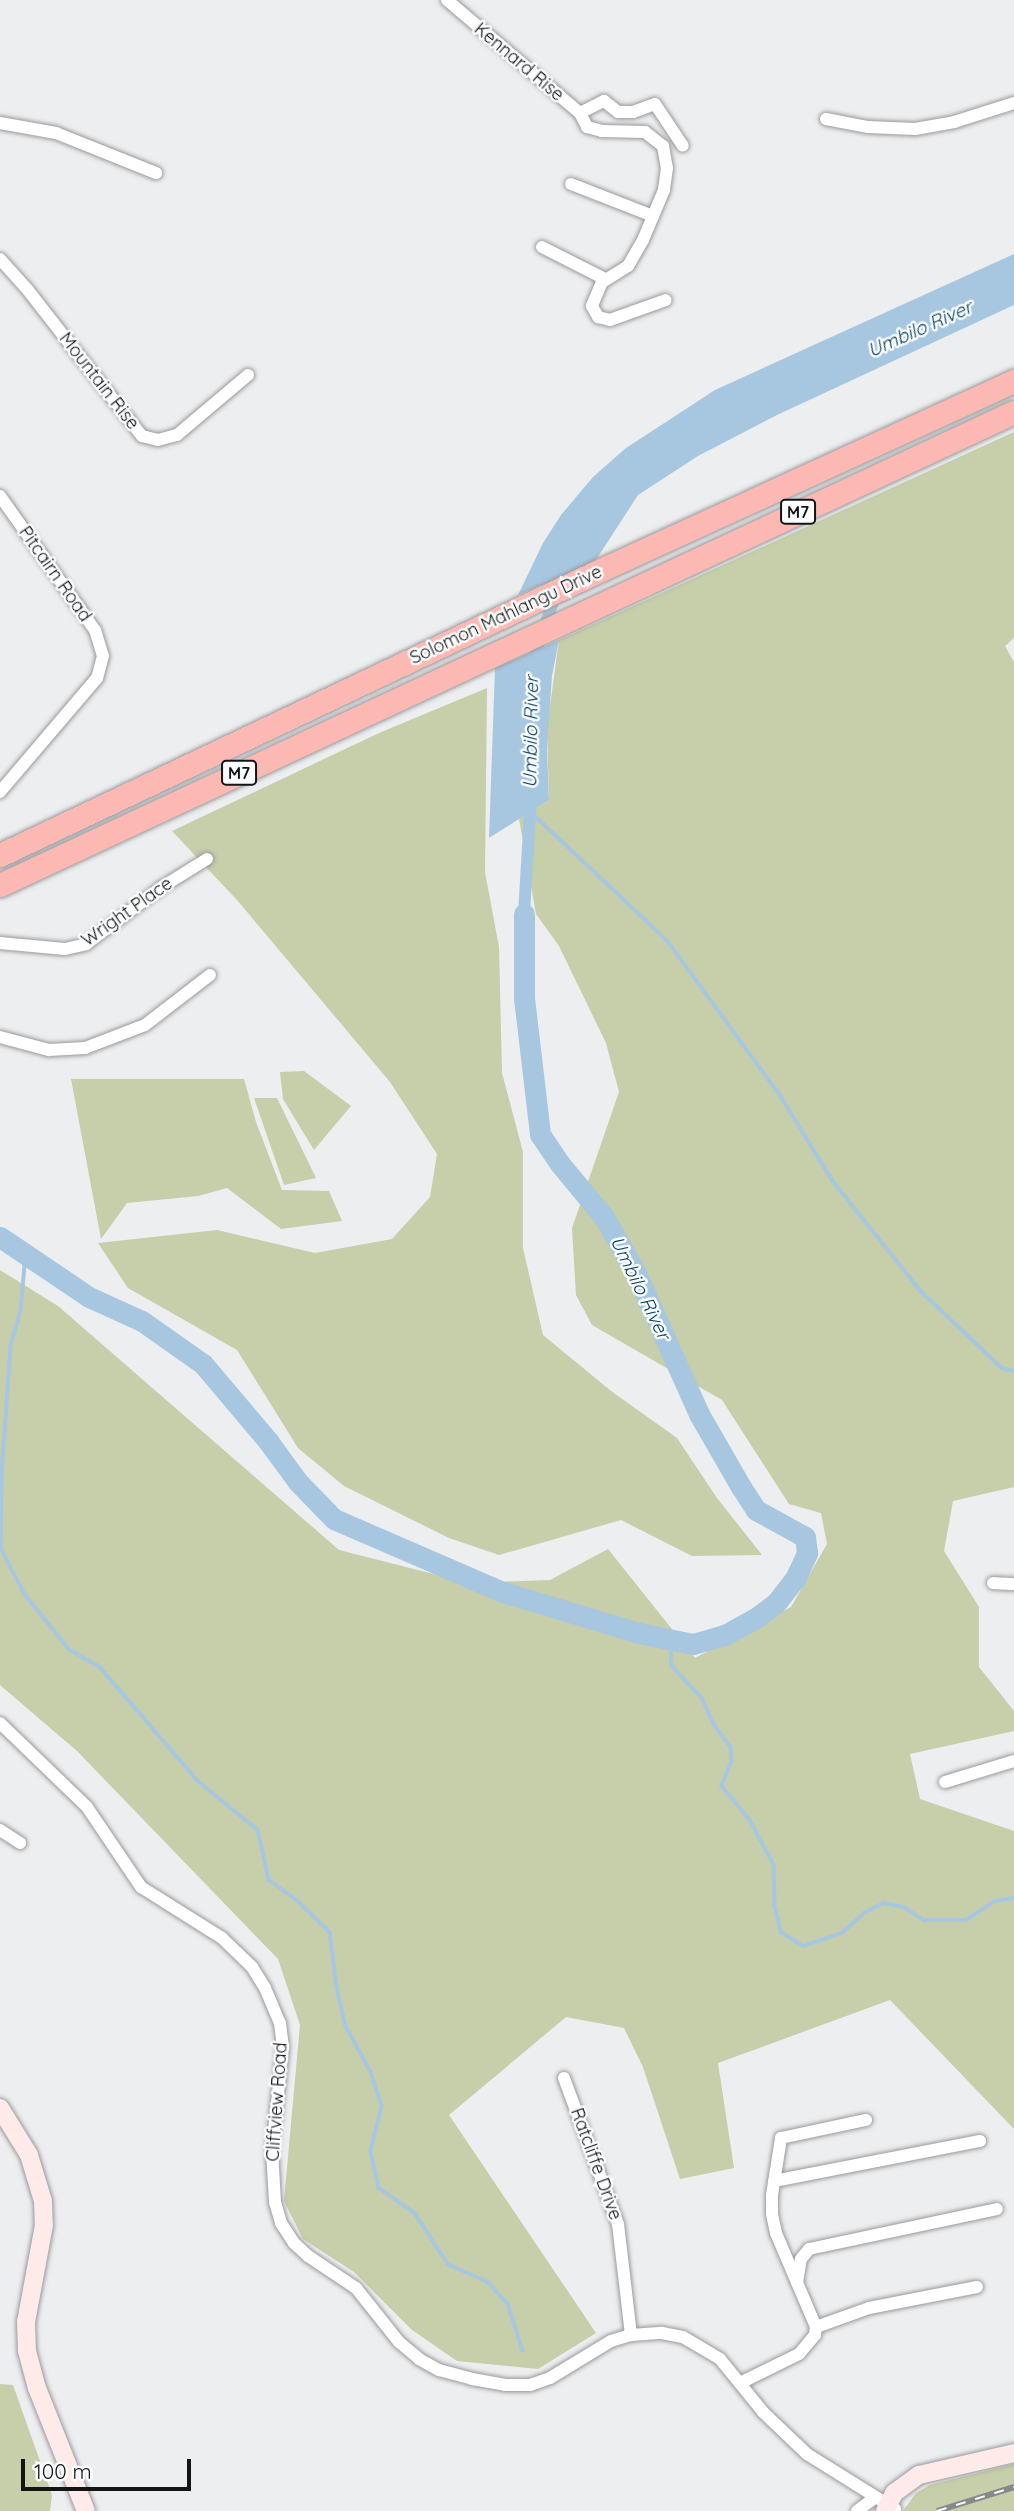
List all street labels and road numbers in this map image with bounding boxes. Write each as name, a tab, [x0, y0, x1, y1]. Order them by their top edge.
street label: Kennard Rise	[470, 18, 568, 106]
street label: Mountain Rise	[54, 328, 144, 434]
road number: M7	[779, 499, 817, 524]
street label: Pitcairn Road	[14, 522, 96, 626]
street label: Solomon Mahlangu Drive	[407, 561, 605, 669]
road number: M7	[220, 760, 258, 786]
street label: Wright Place	[77, 873, 177, 951]
street label: Cliffview Road	[262, 2042, 292, 2162]
street label: Ratcliffe Drive	[566, 2105, 626, 2223]

